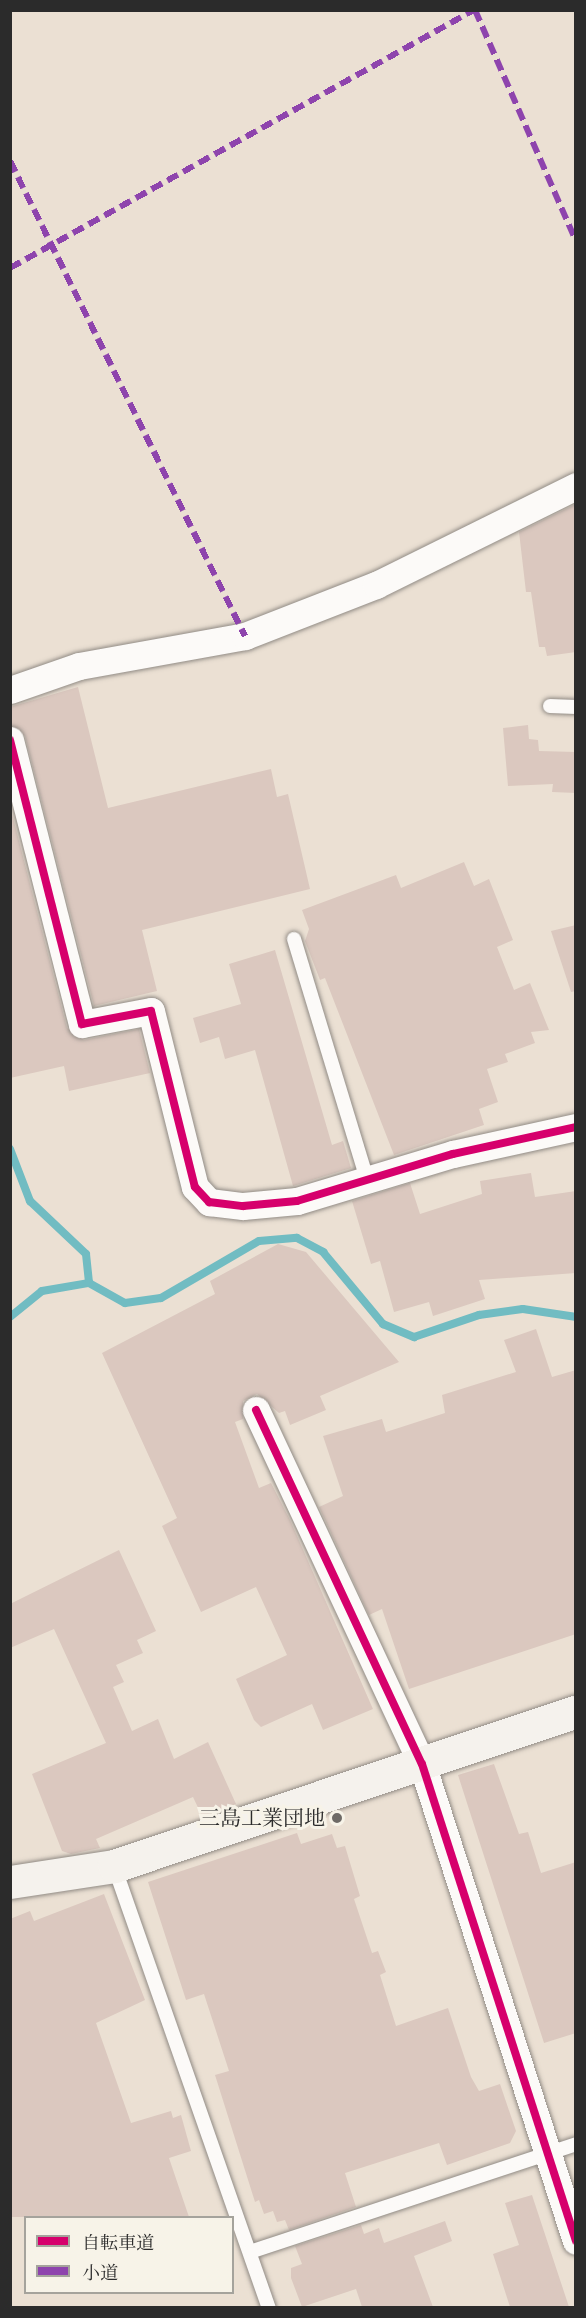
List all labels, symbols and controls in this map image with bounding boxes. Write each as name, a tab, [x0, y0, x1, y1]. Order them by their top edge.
place label: 三島工業団地	[199, 1805, 325, 1831]
marker: 三島工業団地	[330, 1811, 344, 1825]
legend	[24, 2216, 234, 2294]
text: 自転車道	[82, 2231, 154, 2254]
text: 小道	[82, 2261, 118, 2284]

